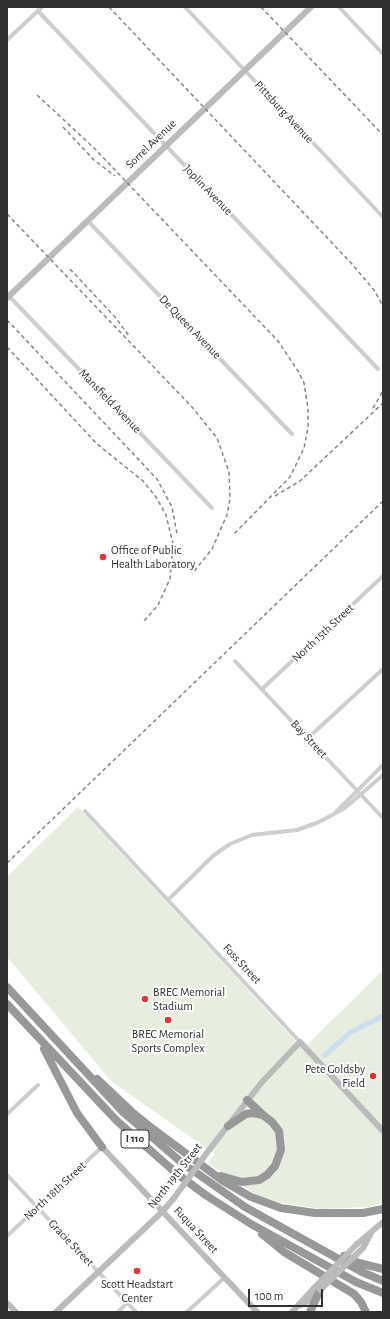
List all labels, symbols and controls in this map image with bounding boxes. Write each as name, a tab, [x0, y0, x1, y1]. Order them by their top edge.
street label: Pittsburg Avenue	[251, 78, 317, 146]
street label: Sorrel Avenue	[123, 116, 179, 172]
street label: Joplin Avenue	[180, 162, 236, 218]
street label: De Queen Avenue	[156, 292, 224, 362]
street label: Mansfield Avenue	[76, 366, 144, 436]
place label: Office of Public Health Laboratory	[111, 543, 195, 571]
marker: Office of Public Health Laboratory	[98, 552, 108, 562]
street label: North 15th Street	[289, 601, 357, 665]
street label: Bay Street	[288, 717, 330, 761]
street label: Foss Street	[220, 941, 264, 987]
place label: BREC Memorial Stadium	[153, 985, 225, 1013]
marker: BREC Memorial Stadium	[140, 994, 150, 1004]
marker: BREC Memorial Sports Complex	[163, 1015, 173, 1025]
place label: BREC Memorial Sports Complex	[132, 1027, 204, 1055]
place label: Pete Goldsby Field	[305, 1062, 365, 1090]
marker: Pete Goldsby Field	[368, 1071, 378, 1081]
road number: I 110	[121, 1130, 149, 1148]
street label: North 19th Street	[145, 1140, 205, 1212]
street label: North 18th Street	[21, 1159, 89, 1223]
street label: Fuqua Street	[171, 1204, 221, 1256]
street label: Gracie Street	[45, 1217, 97, 1269]
marker: Scott Headstart Center	[132, 1266, 142, 1276]
place label: Scott Headstart Center	[101, 1277, 173, 1305]
scale bar	[250, 1281, 325, 1307]
text: 100 m	[255, 1290, 283, 1302]

